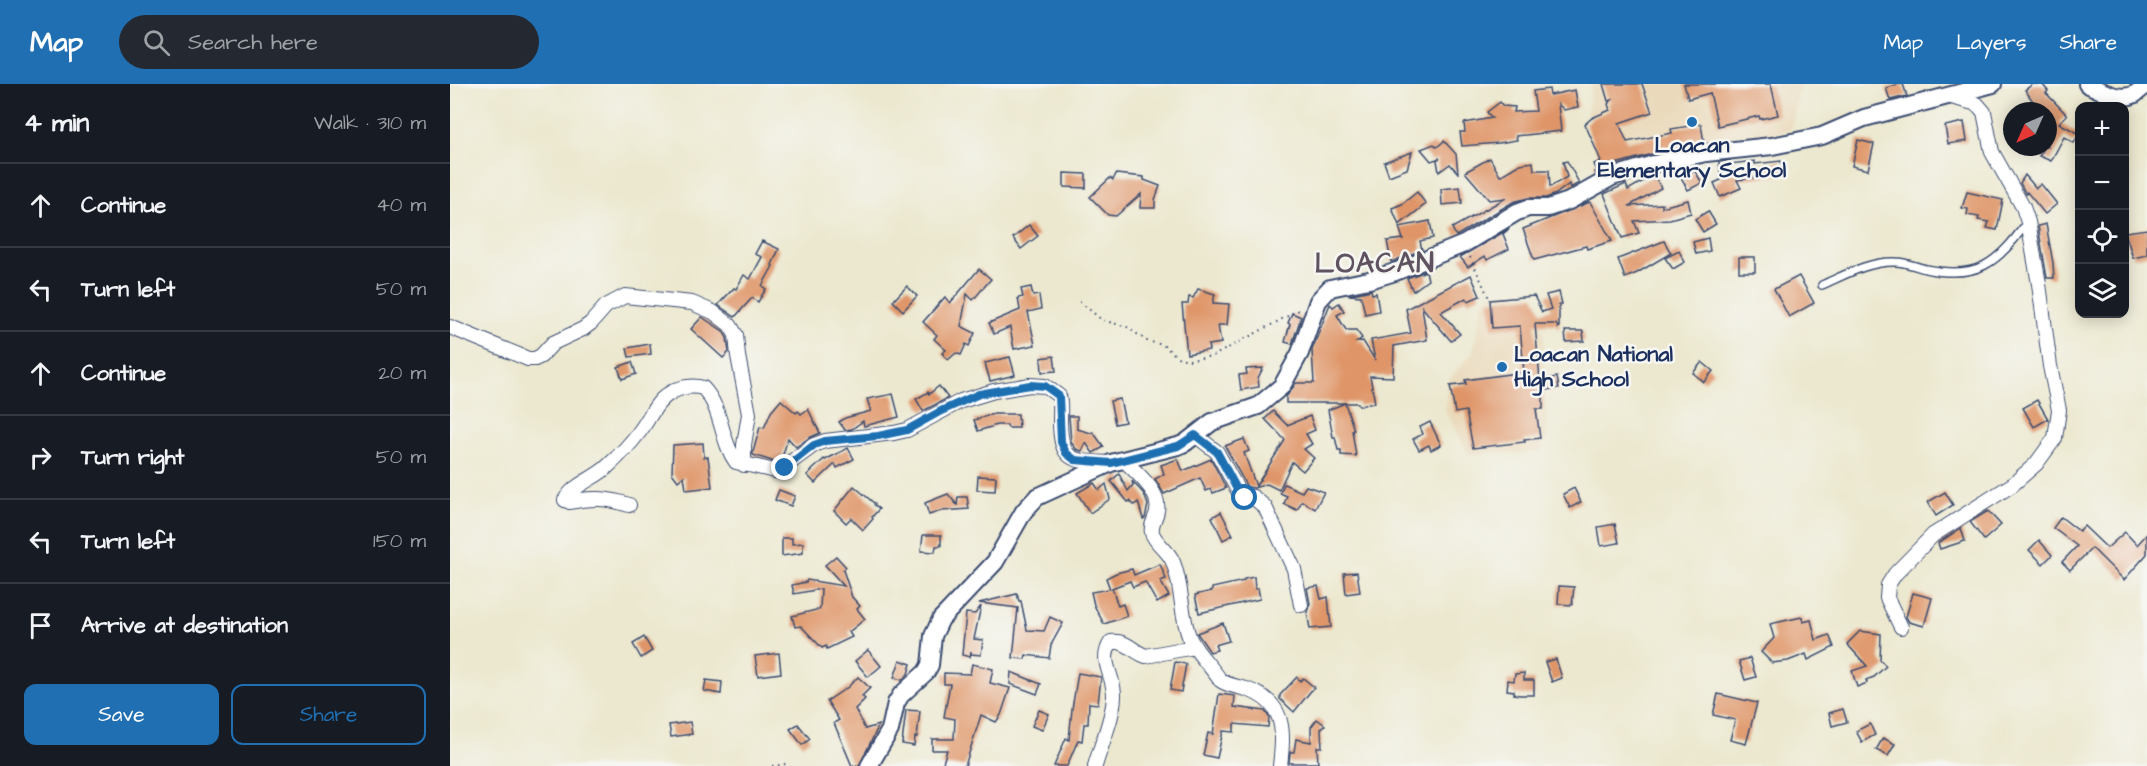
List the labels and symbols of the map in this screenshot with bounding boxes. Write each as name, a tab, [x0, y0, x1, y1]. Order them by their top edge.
north arrow	[2003, 102, 2057, 156]
marker: Loacan Elementary School	[1685, 115, 1699, 129]
place label: Loacan Elementary School	[1598, 130, 1787, 188]
district label: LOACAN	[1315, 244, 1435, 283]
place label: Loacan National High School	[1514, 339, 1674, 396]
marker: Loacan National High School	[1495, 360, 1509, 374]
route end	[771, 454, 797, 480]
route start	[1231, 484, 1257, 510]

